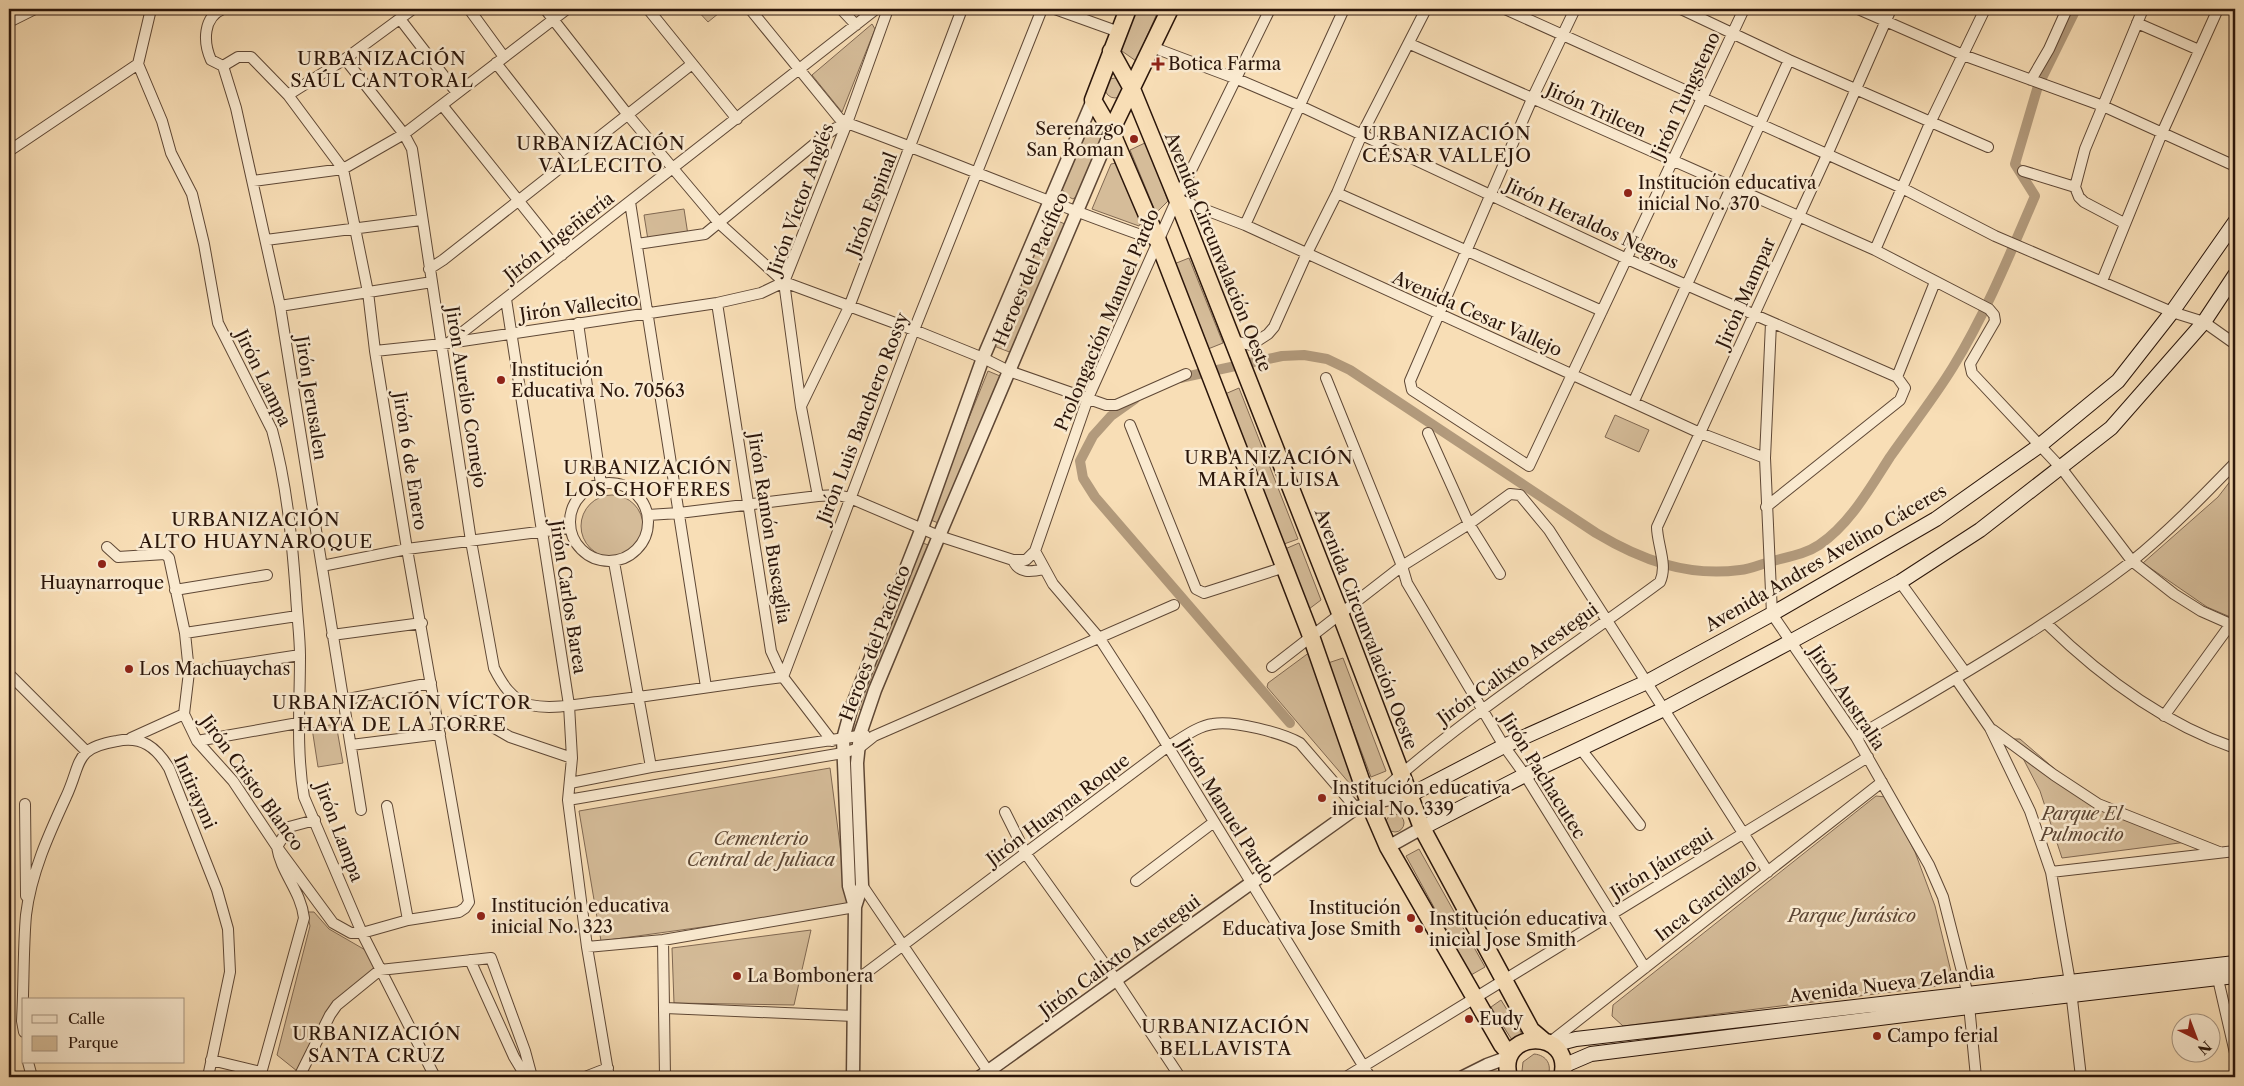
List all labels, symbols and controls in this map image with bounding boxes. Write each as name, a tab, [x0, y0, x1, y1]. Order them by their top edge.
street label: Jirón Tungsteno	[1646, 28, 1725, 164]
district label: URBANIZACIÓN SAÚL CANTORAL	[290, 47, 474, 92]
place label: Botica Farma	[1168, 53, 1282, 75]
marker: Botica Farma	[1152, 58, 1164, 70]
street label: Jirón Trilcen	[1540, 77, 1650, 142]
place label: Serenazgo San Roman	[1026, 118, 1124, 161]
street label: Jirón Víctor Anglés	[762, 120, 839, 281]
district label: URBANIZACIÓN CÉSAR VALLEJO	[1362, 122, 1532, 167]
street label: Avenida Circunvalación Oeste	[1159, 128, 1276, 375]
district label: URBANIZACIÓN VALLECITO	[516, 132, 686, 177]
marker: Serenazgo San Roman	[1128, 133, 1140, 145]
street label: Jirón Espinal	[841, 149, 902, 262]
place label: Institución educativa inicial No. 370	[1638, 172, 1817, 215]
street label: Jirón Heraldos Negros	[1499, 173, 1682, 274]
street label: Jirón Ingeñiería	[497, 187, 619, 288]
marker: Institución educativa inicial No. 370	[1622, 187, 1634, 199]
street label: Heroes del Pacífico	[989, 189, 1073, 349]
street label: Prolongación Manuel Pardo	[1050, 205, 1164, 435]
street label: Jirón Mampar	[1711, 234, 1780, 354]
street label: Avenida Cesar Vallejo	[1388, 266, 1565, 361]
street label: Jirón Vallecito	[515, 288, 640, 327]
street label: Jirón Aurelio Cornejo	[440, 302, 491, 490]
street label: Jirón Luis Banchero Rossy	[811, 308, 914, 529]
street label: Jirón Lampa	[229, 323, 296, 430]
street label: Jirón Jerusalen	[290, 331, 332, 462]
place label: Institución Educativa No. 70563	[511, 359, 685, 402]
marker: Institución Educativa No. 70563	[495, 374, 507, 386]
street label: Jirón 6 de Enero	[388, 387, 432, 532]
street label: Jirón Ramón Buscaglia	[743, 428, 795, 626]
district label: URBANIZACIÓN MARÍA LUISA	[1184, 446, 1354, 491]
district label: URBANIZACIÓN LOS CHOFERES	[563, 456, 733, 501]
street label: Avenida Andres Avelino Cáceres	[1700, 480, 1951, 637]
street label: Avenida Circunvalación Oeste	[1309, 505, 1422, 753]
district label: URBANIZACIÓN ALTO HUAYNAROQUE	[138, 508, 373, 553]
street label: Jirón Carlos Barea	[545, 516, 591, 676]
marker: Huaynarroque	[96, 558, 108, 570]
street label: Heroes del Pacífico	[835, 562, 915, 724]
place label: Huaynarroque	[40, 572, 164, 594]
street label: Jirón Calixto Arestegui	[1431, 598, 1603, 732]
street label: Jirón Australia	[1802, 639, 1890, 755]
place label: Los Machuaychas	[139, 658, 290, 680]
marker: Los Machuaychas	[123, 663, 135, 675]
district label: URBANIZACIÓN VÍCTOR HAYA DE LA TORRE	[272, 691, 532, 736]
street label: Jirón Pachacutec	[1494, 707, 1591, 843]
street label: Jirón Cristo Blanco	[194, 708, 309, 855]
street label: Jirón Manuel Pardo	[1171, 732, 1280, 888]
street label: Jirón Huayna Roque	[980, 749, 1134, 873]
street label: Intiraymi	[169, 752, 221, 833]
street label: Jirón Lampa	[309, 776, 368, 885]
place label: Institución educativa inicial No. 339	[1332, 777, 1511, 820]
marker: Institución educativa inicial No. 339	[1316, 792, 1328, 804]
park label: Parque El Pulmocito	[2038, 803, 2125, 846]
street label: Jirón Jáuregui	[1604, 824, 1718, 906]
park label: Cementerio Central de Juliaca	[687, 828, 836, 871]
street label: Inca Garcilazo	[1651, 853, 1761, 947]
street label: Jirón Calixto Arestegui	[1033, 890, 1205, 1024]
place label: Institución educativa inicial No. 323	[491, 895, 670, 938]
place label: Institución Educativa Jose Smith	[1222, 897, 1401, 940]
park label: Parque Jurásico	[1786, 905, 1916, 927]
place label: Institución educativa inicial Jose Smith	[1429, 908, 1608, 951]
marker: Institución educativa inicial No. 323	[475, 910, 487, 922]
marker: Institución Educativa Jose Smith	[1405, 912, 1417, 924]
marker: Institución educativa inicial Jose Smith	[1413, 923, 1425, 935]
street label: Avenida Nueva Zelandia	[1787, 960, 1996, 1008]
place label: La Bombonera	[747, 965, 874, 987]
marker: La Bombonera	[731, 970, 743, 982]
legend	[22, 998, 185, 1064]
place label: Eudy	[1479, 1008, 1524, 1030]
text: Calle	[68, 1009, 105, 1028]
marker: Eudy	[1463, 1013, 1475, 1025]
north arrow	[2172, 1014, 2222, 1064]
district label: URBANIZACIÓN BELLAVISTA	[1141, 1015, 1311, 1060]
district label: URBANIZACIÓN SANTA CRUZ	[292, 1022, 462, 1067]
place label: Campo ferial	[1887, 1025, 1998, 1047]
marker: Campo ferial	[1871, 1030, 1883, 1042]
text: Parque	[68, 1033, 118, 1052]
text: N	[2194, 1037, 2215, 1058]

